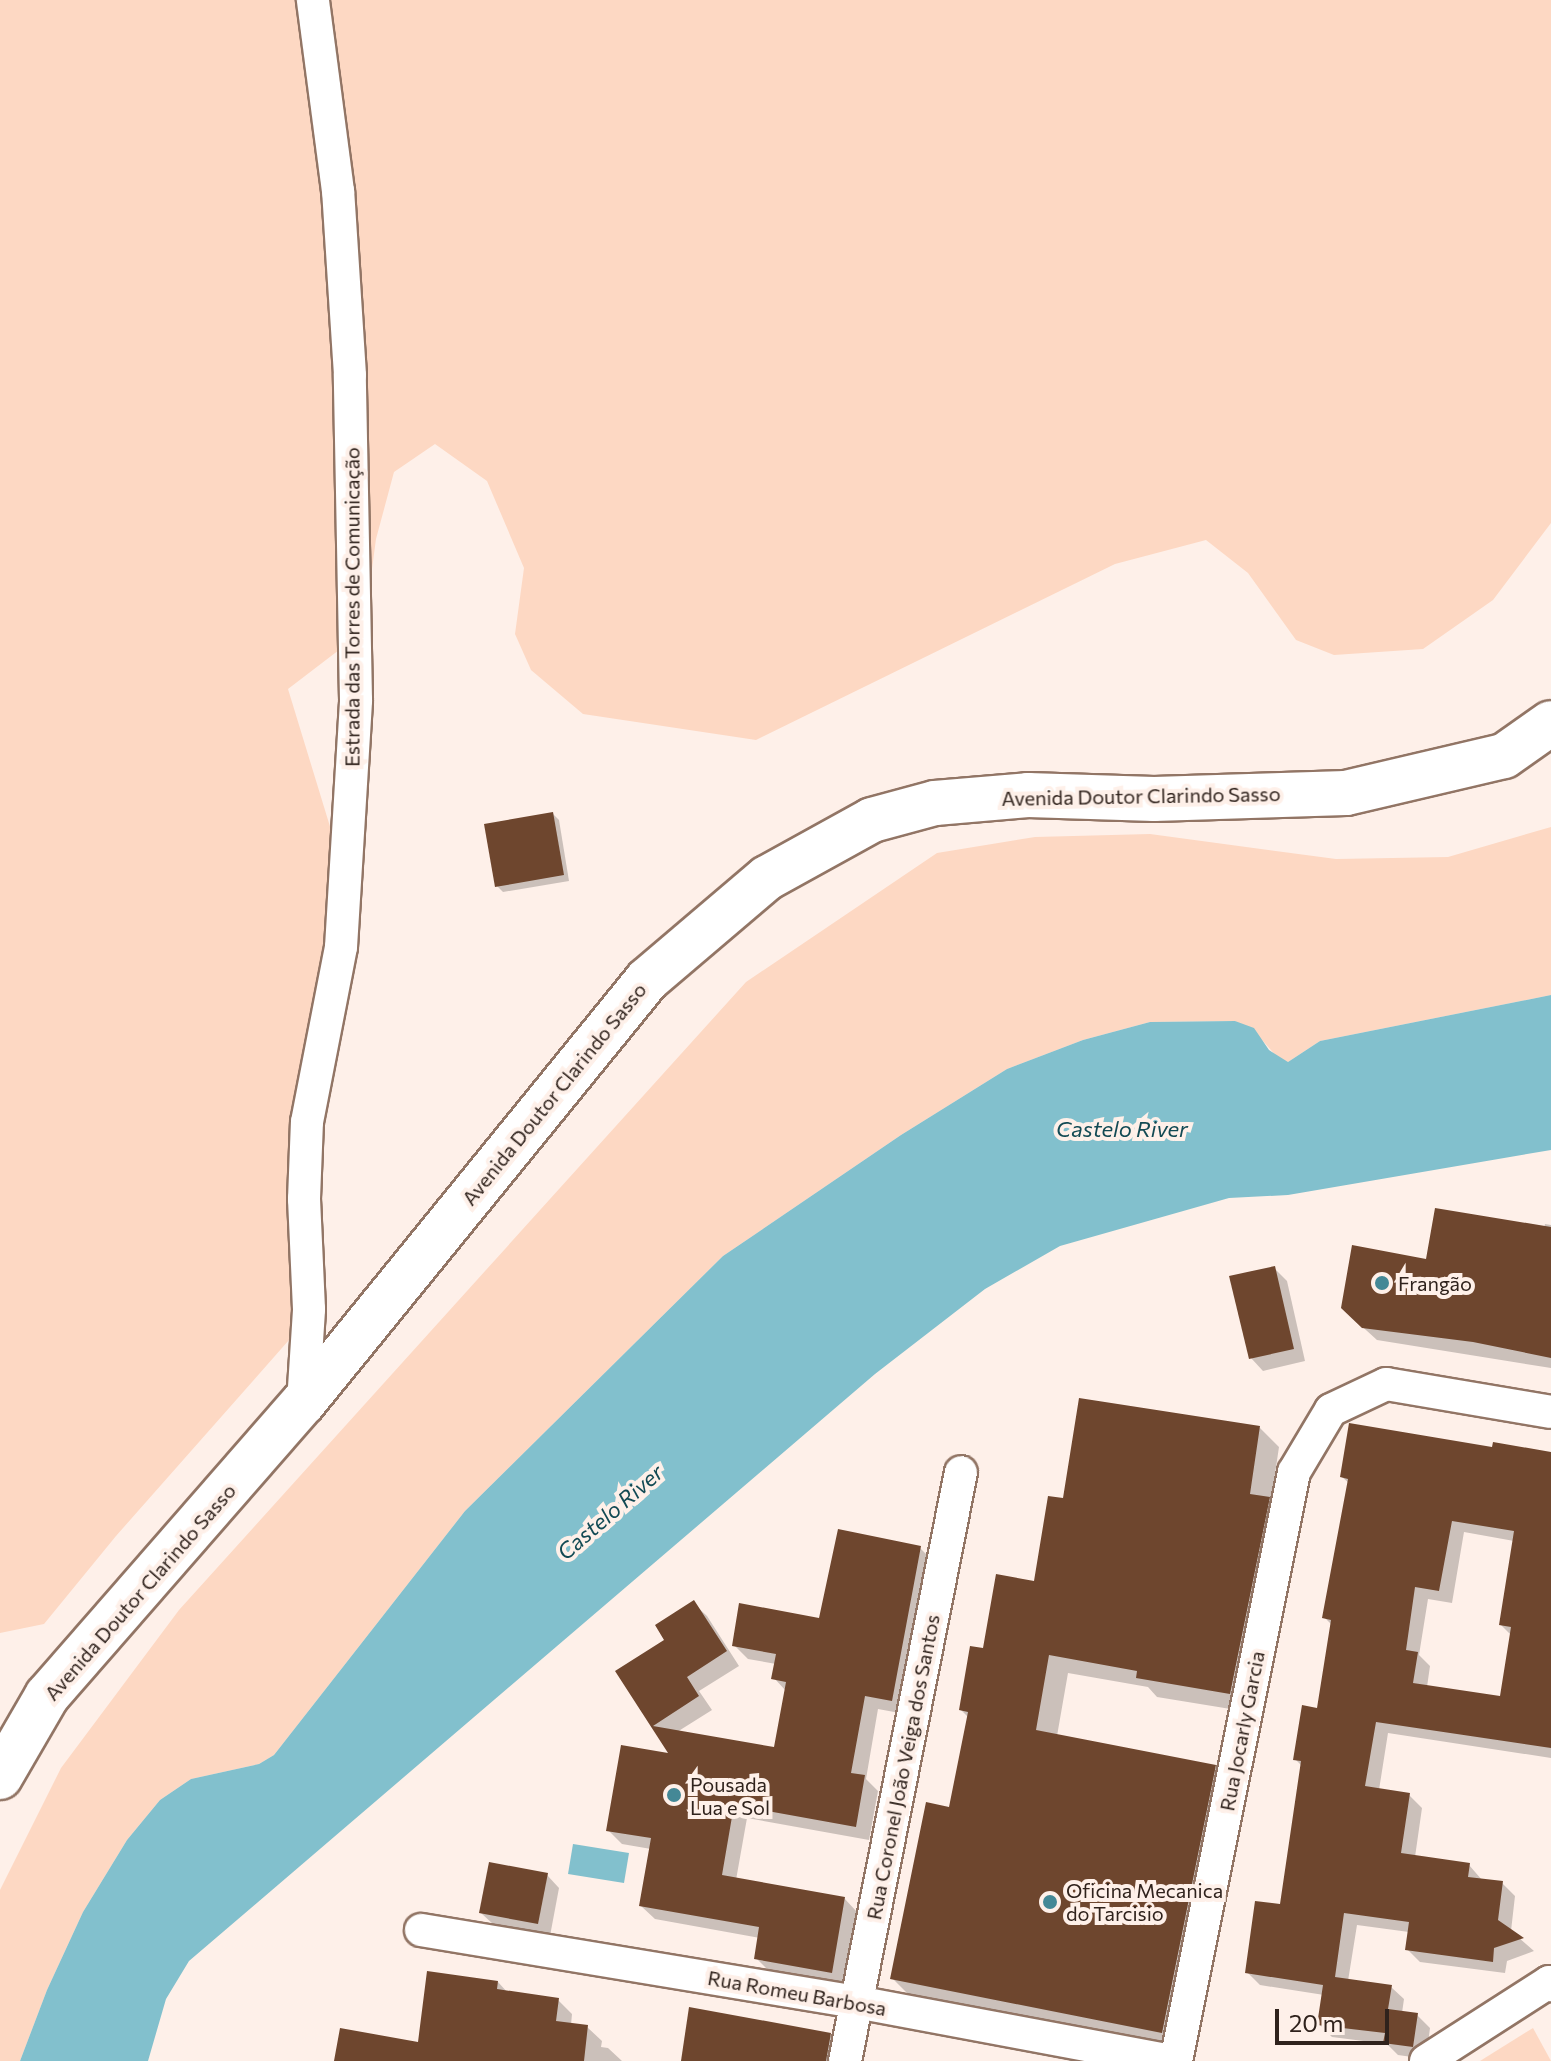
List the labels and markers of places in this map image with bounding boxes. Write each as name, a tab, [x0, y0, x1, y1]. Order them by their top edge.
place label: Frangão	[1398, 1271, 1472, 1295]
marker: Frangão	[1373, 1274, 1391, 1292]
place label: Pousada Lua e Sol	[690, 1772, 770, 1819]
marker: Pousada Lua e Sol	[665, 1786, 683, 1804]
place label: Oficina Mecanica do Tarcisio	[1066, 1878, 1223, 1925]
marker: Oficina Mecanica do Tarcisio	[1041, 1893, 1059, 1911]

